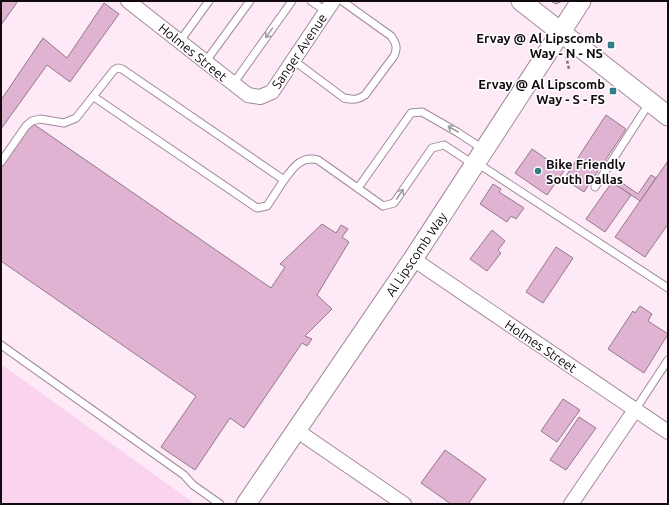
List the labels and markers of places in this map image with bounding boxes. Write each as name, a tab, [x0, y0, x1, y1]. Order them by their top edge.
place label: Ervay @ Al Lipscomb Way - N - NS	[476, 31, 603, 60]
marker: Ervay @ Al Lipscomb Way - N - NS	[606, 40, 616, 50]
place label: Ervay @ Al Lipscomb Way - S - FS	[478, 77, 605, 106]
marker: Ervay @ Al Lipscomb Way - S - FS	[608, 86, 618, 96]
place label: Bike Friendly South Dallas	[546, 157, 625, 186]
marker: Bike Friendly South Dallas	[533, 166, 543, 176]

